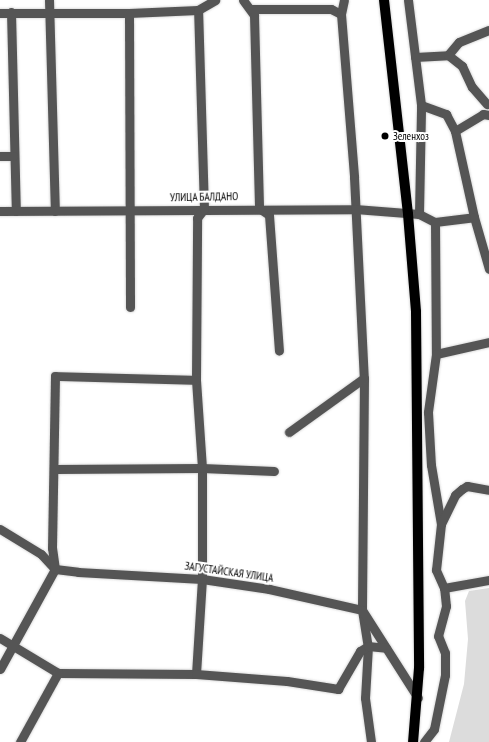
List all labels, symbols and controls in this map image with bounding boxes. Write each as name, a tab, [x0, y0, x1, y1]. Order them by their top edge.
place label: Зеленхоз	[393, 129, 429, 143]
marker: Зеленхоз	[380, 131, 390, 141]
street label: УЛИЦА БАЛДАНО	[170, 190, 238, 204]
street label: ЗАГУСТАЙСКАЯ УЛИЦА	[184, 559, 274, 585]

